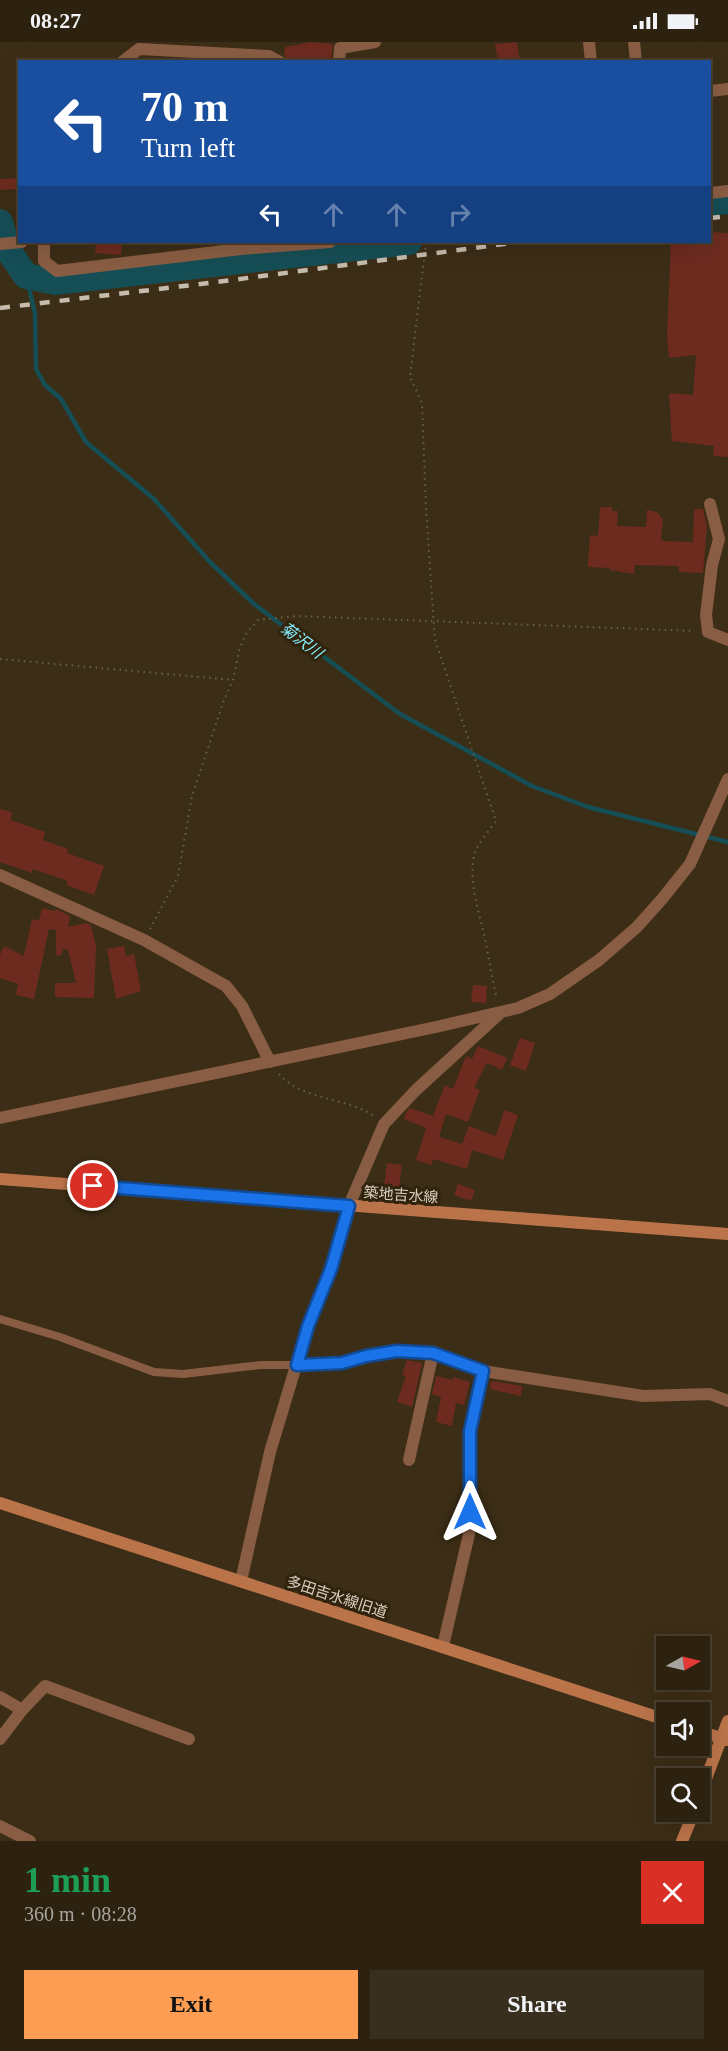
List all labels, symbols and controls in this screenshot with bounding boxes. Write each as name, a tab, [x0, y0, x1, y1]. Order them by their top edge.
text: 08:27	[30, 8, 81, 33]
icon: left	[42, 84, 120, 162]
text: 70 m	[141, 84, 229, 130]
text: Turn left	[141, 133, 235, 163]
icon: left	[254, 198, 287, 231]
icon: ahead	[317, 198, 350, 231]
icon: ahead	[380, 198, 413, 231]
icon: right	[443, 198, 476, 231]
water label: 菊沢川	[277, 619, 328, 663]
pin	[67, 1160, 118, 1211]
icon: arrive	[76, 1169, 109, 1202]
street label: 築地吉水線	[363, 1184, 439, 1206]
position arrow	[438, 1480, 502, 1544]
street label: 多田吉水線旧道	[285, 1573, 389, 1621]
north arrow	[656, 1636, 710, 1690]
map controls	[656, 1636, 710, 1822]
button: sound	[656, 1702, 710, 1756]
button: search	[656, 1768, 710, 1822]
text: 1 min	[24, 1860, 111, 1900]
button: close	[641, 1861, 704, 1924]
text: 360 m · 08:28	[24, 1903, 137, 1925]
button: Exit	[24, 1970, 358, 2039]
button: Share	[370, 1970, 704, 2039]

